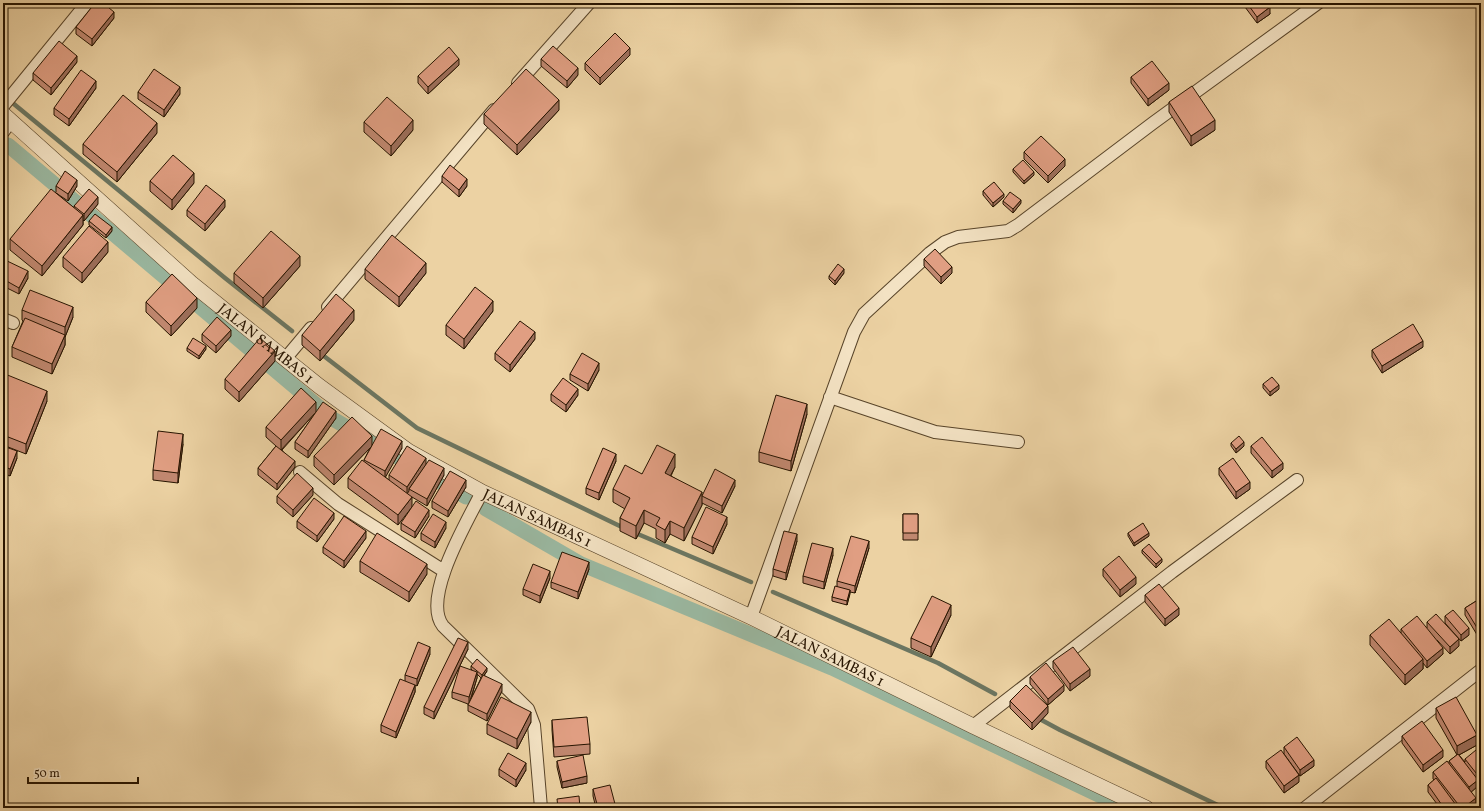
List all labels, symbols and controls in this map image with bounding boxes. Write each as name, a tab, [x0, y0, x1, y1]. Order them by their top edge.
street label: JALAN SAMBAS 1	[212, 299, 318, 390]
street label: JALAN SAMBAS 1	[479, 485, 595, 554]
street label: JALAN SAMBAS 1	[772, 622, 887, 693]
scale bar	[28, 759, 138, 785]
text: 50 m	[34, 766, 60, 782]

